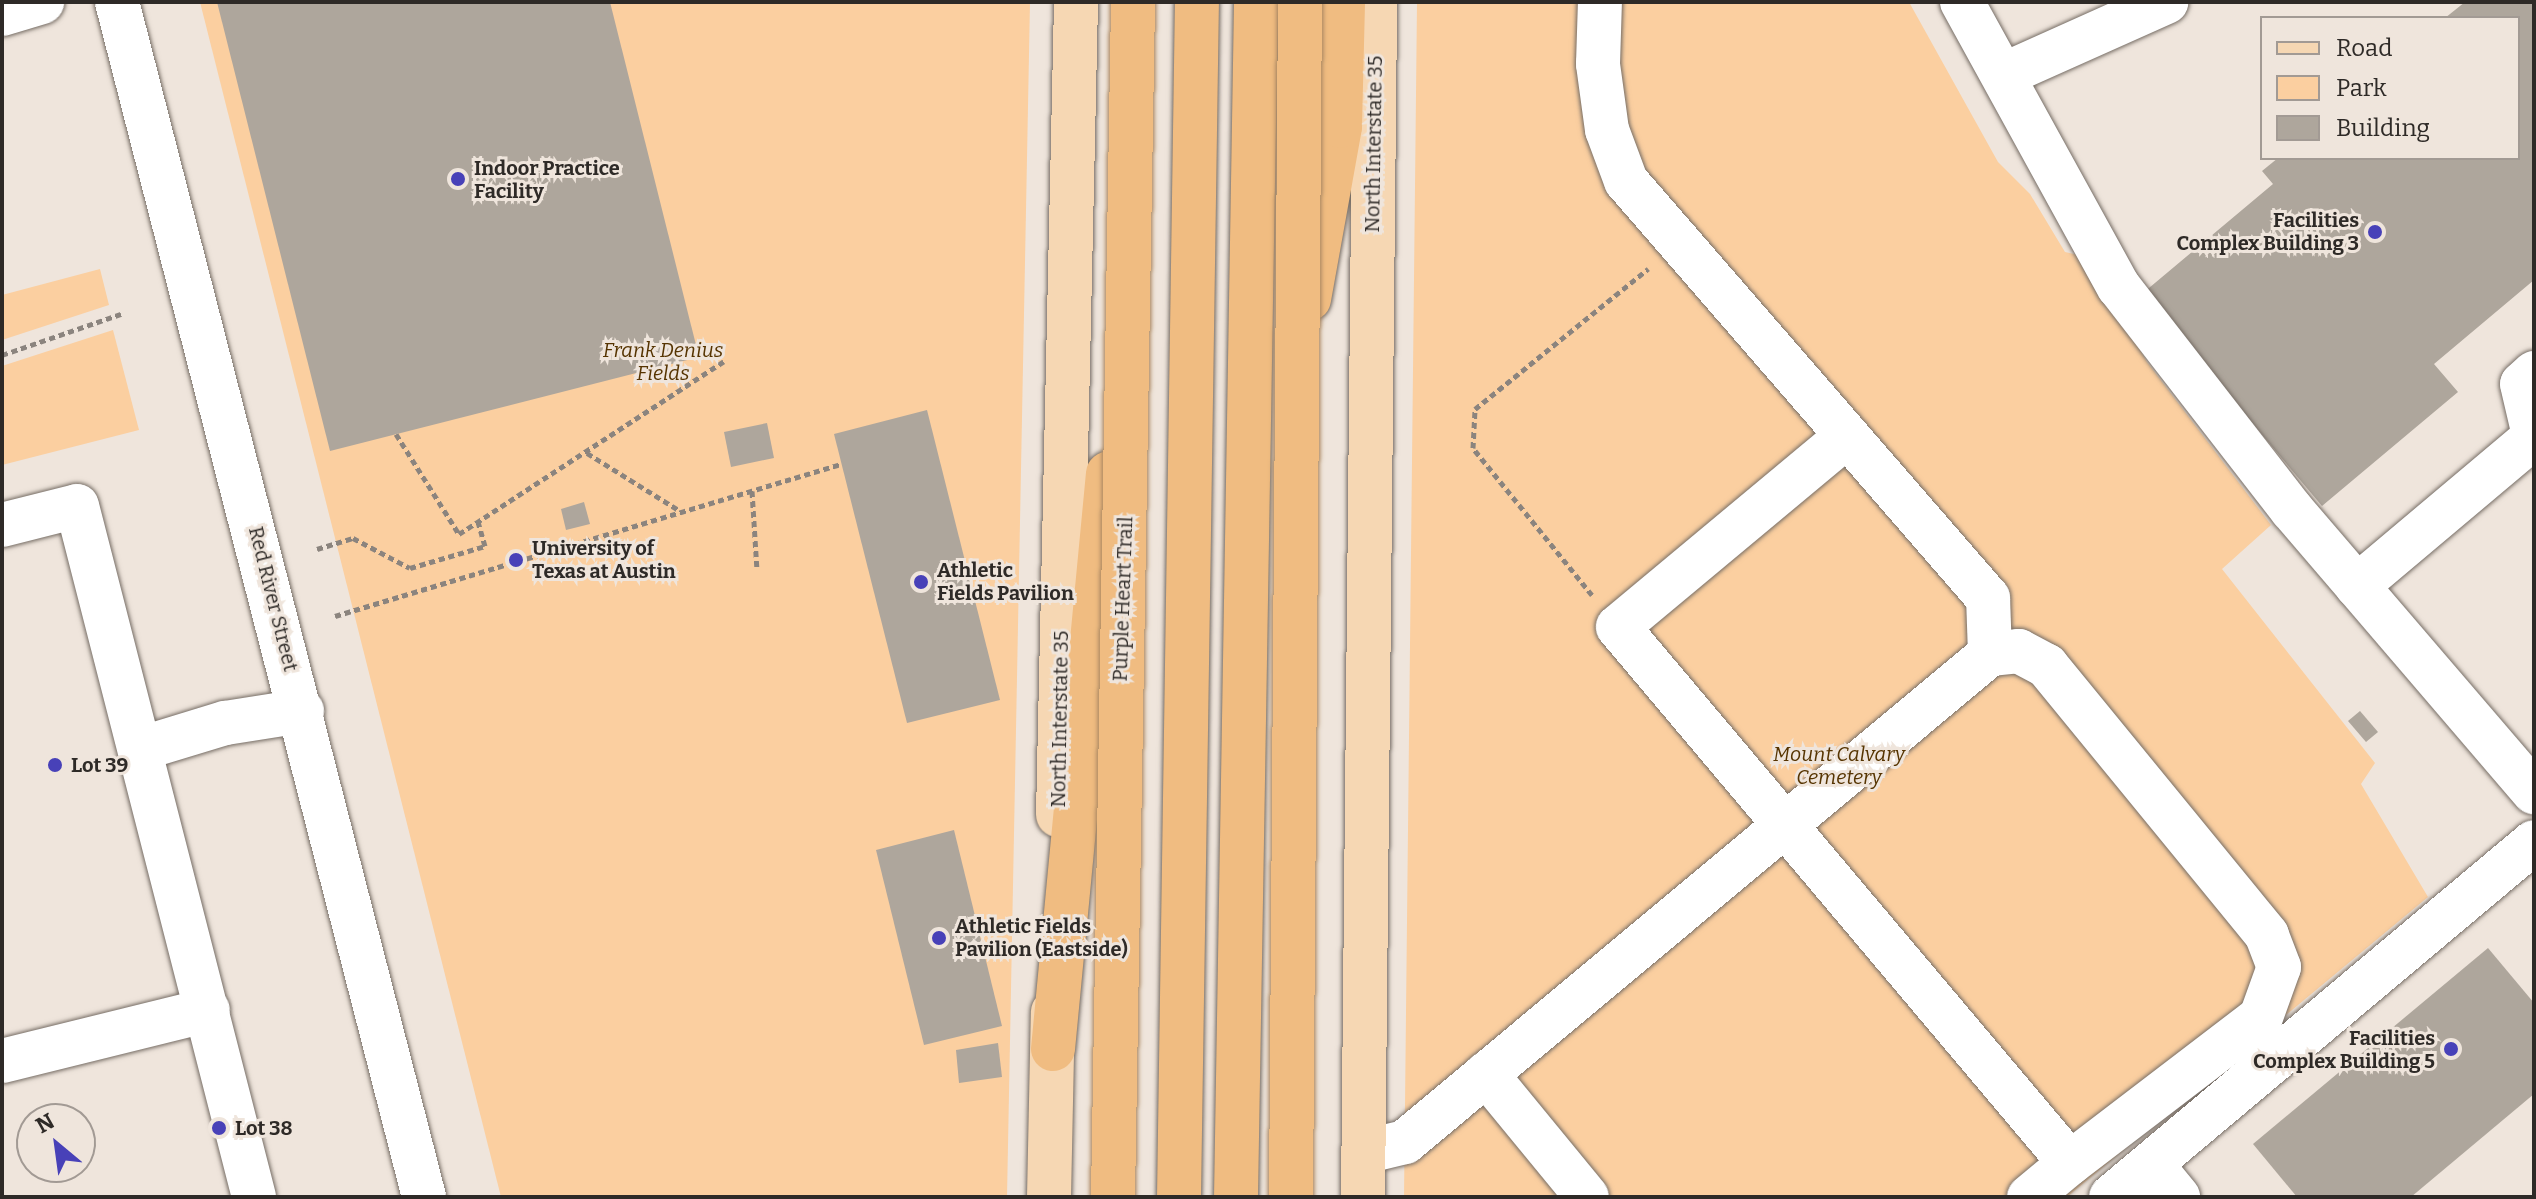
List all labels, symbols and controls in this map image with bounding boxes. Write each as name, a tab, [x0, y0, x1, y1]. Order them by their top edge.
legend	[2260, 16, 2520, 160]
text: Road	[2336, 34, 2392, 62]
street label: North Interstate 35	[1360, 55, 1388, 233]
text: Park	[2336, 74, 2387, 102]
text: Building	[2336, 114, 2430, 142]
place label: Indoor Practice Facility	[474, 156, 620, 203]
marker: Indoor Practice Facility	[449, 170, 467, 188]
place label: Facilities Complex Building 3	[2176, 208, 2359, 255]
marker: Facilities Complex Building 3	[2366, 223, 2384, 241]
park label: Frank Denius Fields	[603, 339, 723, 386]
street label: Purple Heart Trail	[1108, 516, 1138, 682]
street label: Red River Street	[243, 524, 303, 674]
place label: University of Texas at Austin	[532, 536, 676, 583]
marker: University of Texas at Austin	[507, 551, 525, 569]
place label: Athletic Fields Pavilion	[937, 558, 1074, 605]
marker: Athletic Fields Pavilion	[912, 573, 930, 591]
street label: North Interstate 35	[1046, 630, 1074, 808]
park label: Mount Calvary Cemetery	[1773, 742, 1905, 789]
place label: Lot 39	[71, 753, 128, 777]
marker: Lot 39	[46, 756, 64, 774]
place label: Athletic Fields Pavilion (Eastside)	[955, 914, 1128, 961]
marker: Athletic Fields Pavilion (Eastside)	[930, 929, 948, 947]
place label: Facilities Complex Building 5	[2253, 1026, 2435, 1073]
marker: Facilities Complex Building 5	[2442, 1040, 2460, 1058]
north arrow	[16, 1103, 96, 1183]
text: N	[31, 1107, 59, 1139]
place label: Lot 38	[235, 1116, 293, 1140]
marker: Lot 38	[210, 1119, 228, 1137]

